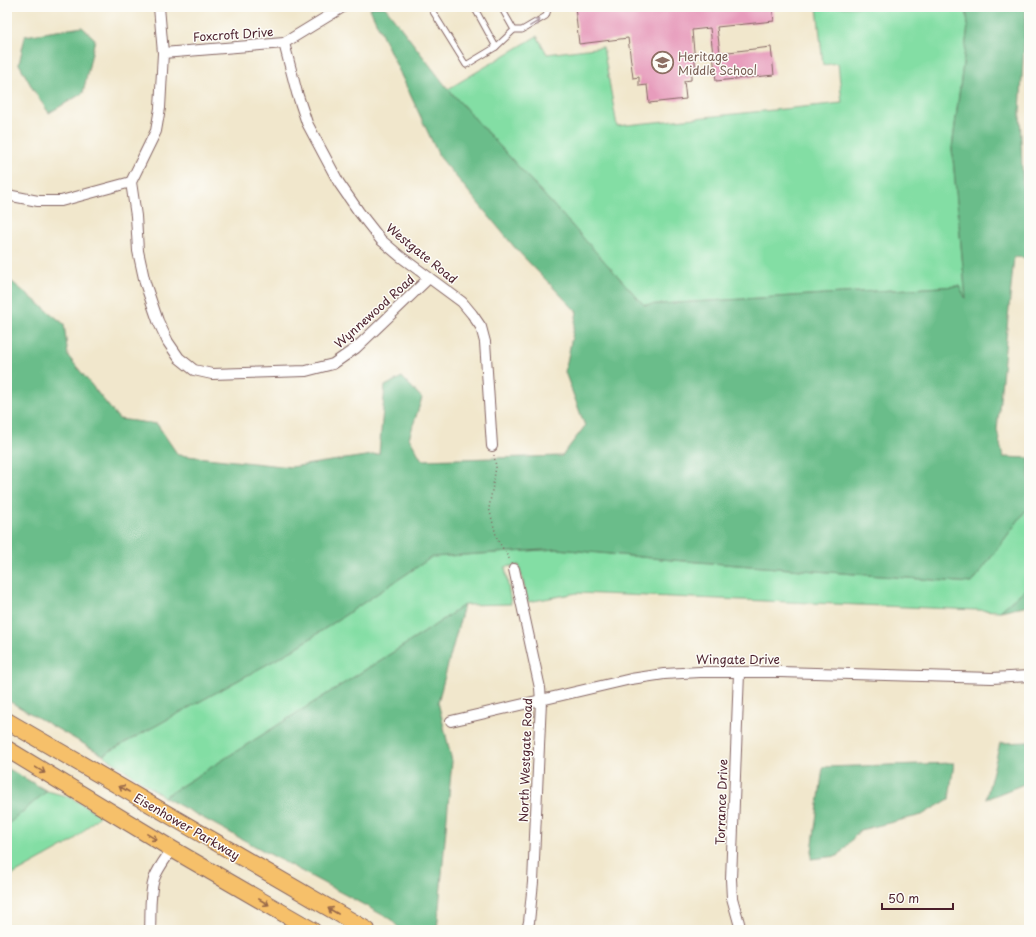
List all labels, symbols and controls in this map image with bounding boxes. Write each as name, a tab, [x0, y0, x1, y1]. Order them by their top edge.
one-way arrow	[529, 19, 540, 27]
street label: Foxcroft Drive	[192, 22, 274, 46]
place label: Heritage Middle School	[678, 47, 757, 79]
school or university icon: Heritage Middle School	[650, 50, 676, 76]
street label: Westgate Road	[382, 219, 462, 287]
street label: Wynnewood Road	[330, 270, 418, 352]
street label: Wingate Drive	[696, 650, 780, 668]
street label: North Westgate Road	[514, 698, 536, 822]
street label: Torrance Drive	[711, 759, 731, 845]
one-way arrow	[34, 766, 46, 774]
one-way arrow	[118, 785, 130, 793]
street label: Eisenhower Parkway	[131, 788, 243, 864]
one-way arrow	[146, 833, 158, 841]
scale bar	[882, 885, 953, 911]
text: 50 m	[888, 889, 919, 907]
one-way arrow	[258, 899, 270, 907]
one-way arrow	[327, 906, 339, 914]

